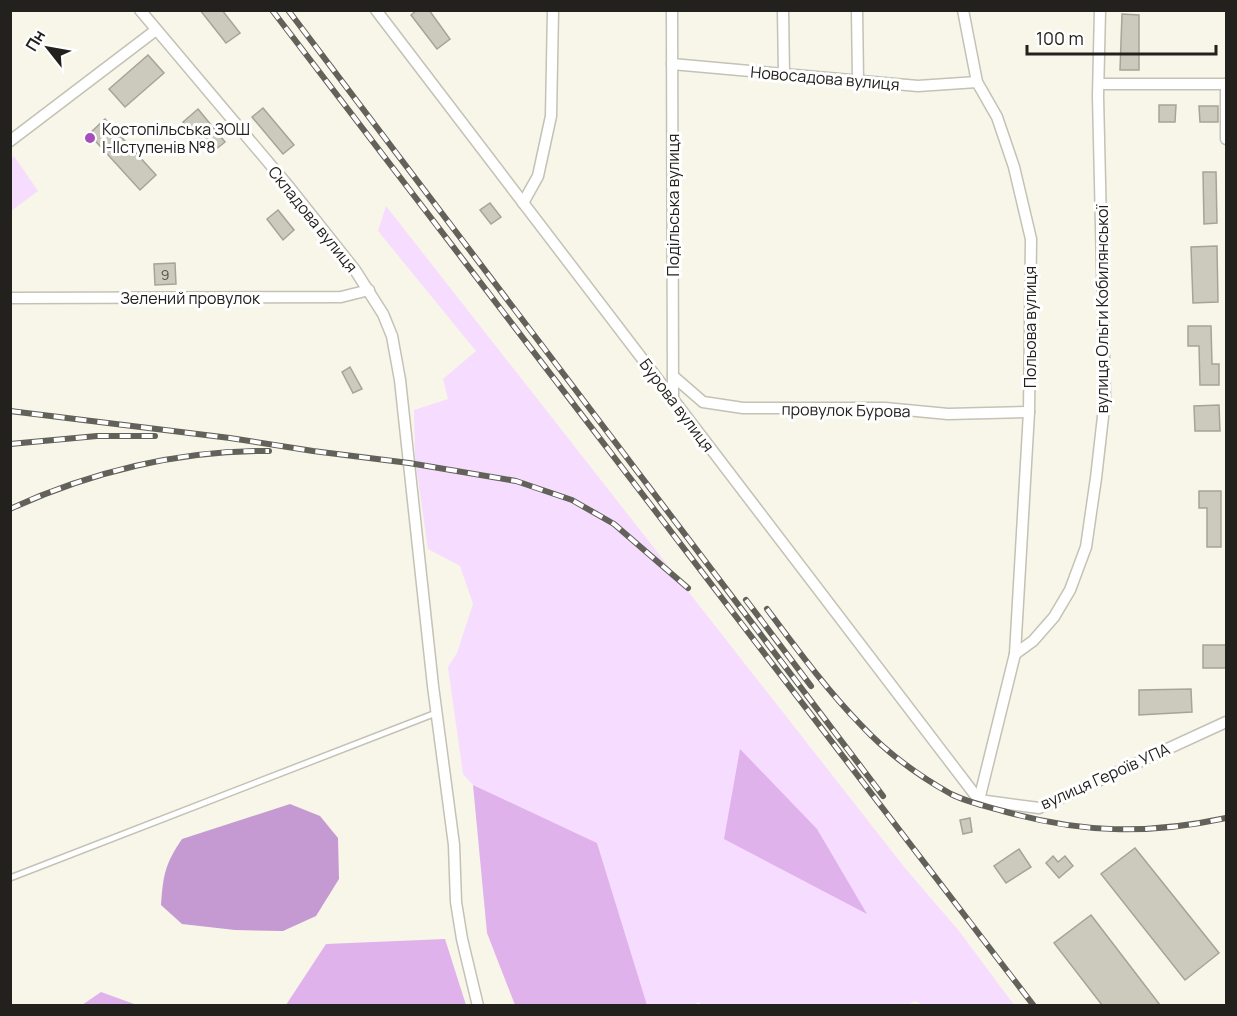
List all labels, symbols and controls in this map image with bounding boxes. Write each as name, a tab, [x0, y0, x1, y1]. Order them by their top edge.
north arrow	[18, 18, 78, 78]
scale bar	[1027, 18, 1216, 56]
text: Пн	[20, 25, 50, 55]
text: 100 m	[1036, 26, 1084, 50]
street label: Новосадова вулиця	[750, 61, 900, 95]
place label: Костопільська ЗОШ І-ІІступенів №8	[102, 118, 250, 158]
marker: Костопільська ЗОШ І-ІІступенів №8	[83, 131, 97, 145]
street label: Подільська вулиця	[662, 134, 684, 276]
street label: Складова вулиця	[263, 161, 363, 277]
street label: вулиця Ольги Кобилянської	[1091, 203, 1113, 413]
house number: 9	[161, 265, 169, 284]
street label: Польова вулиця	[1019, 266, 1041, 388]
street label: Зелений провулок	[120, 287, 261, 309]
street label: Бурова вулиця	[635, 354, 719, 456]
street label: провулок Бурова	[781, 398, 911, 422]
street label: вулиця Героїв УПА	[1037, 738, 1173, 814]

